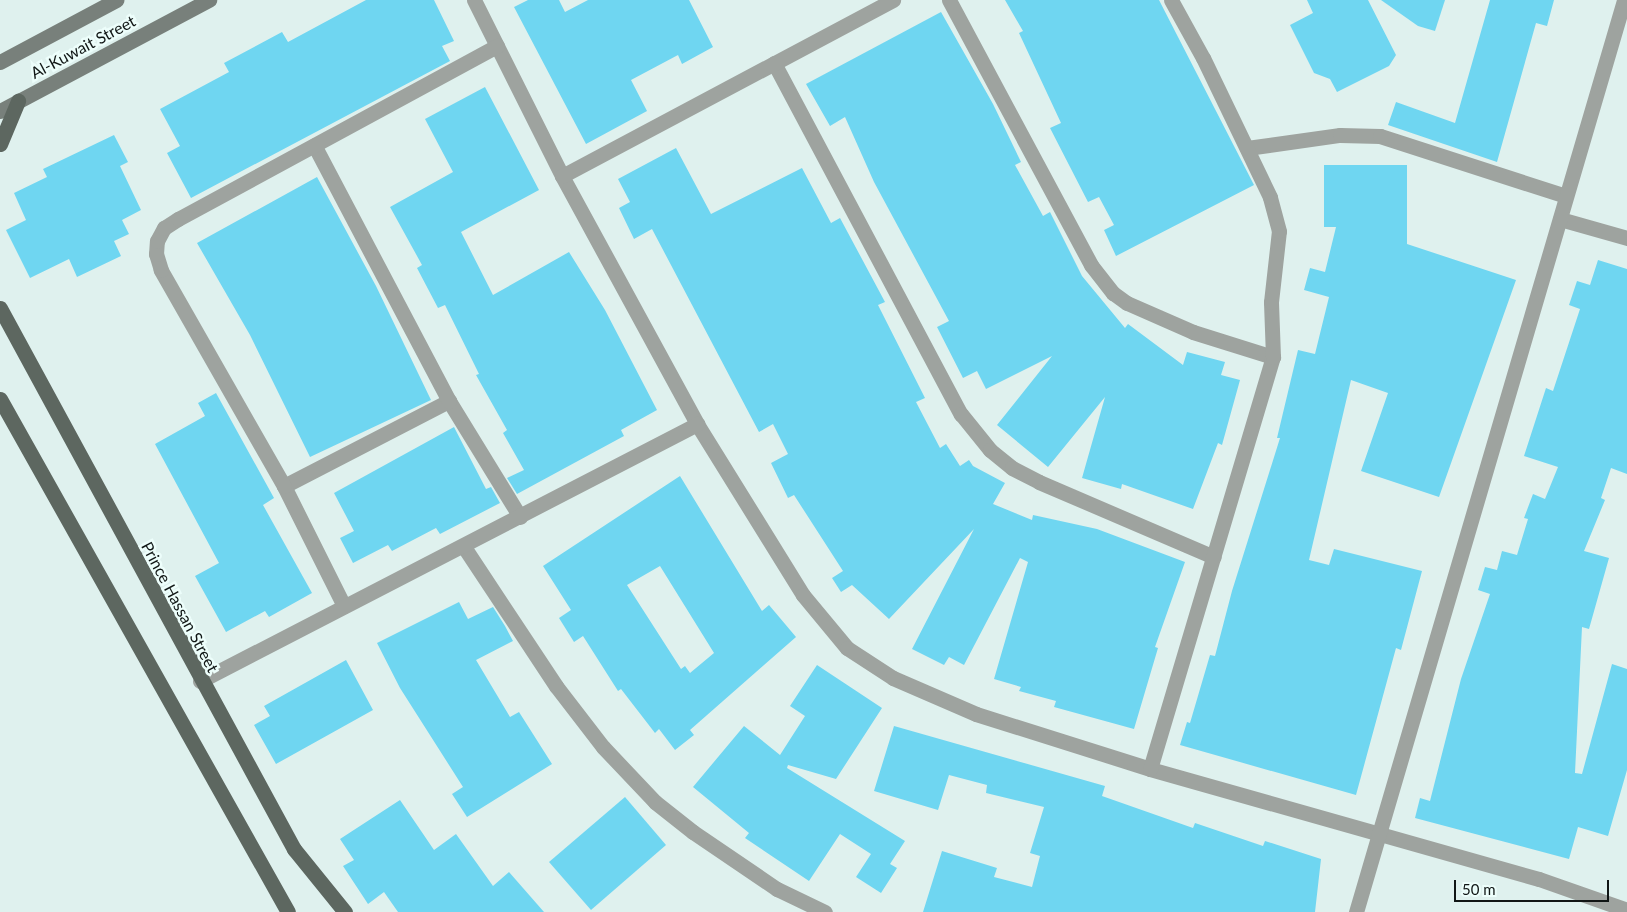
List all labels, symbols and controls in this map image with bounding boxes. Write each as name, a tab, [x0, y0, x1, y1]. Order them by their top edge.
street label: Al-Kuwait Street	[27, 11, 139, 83]
street label: Prince Hassan Street	[137, 538, 223, 676]
scale bar	[1457, 870, 1612, 902]
text: 50 m	[1462, 880, 1496, 898]

